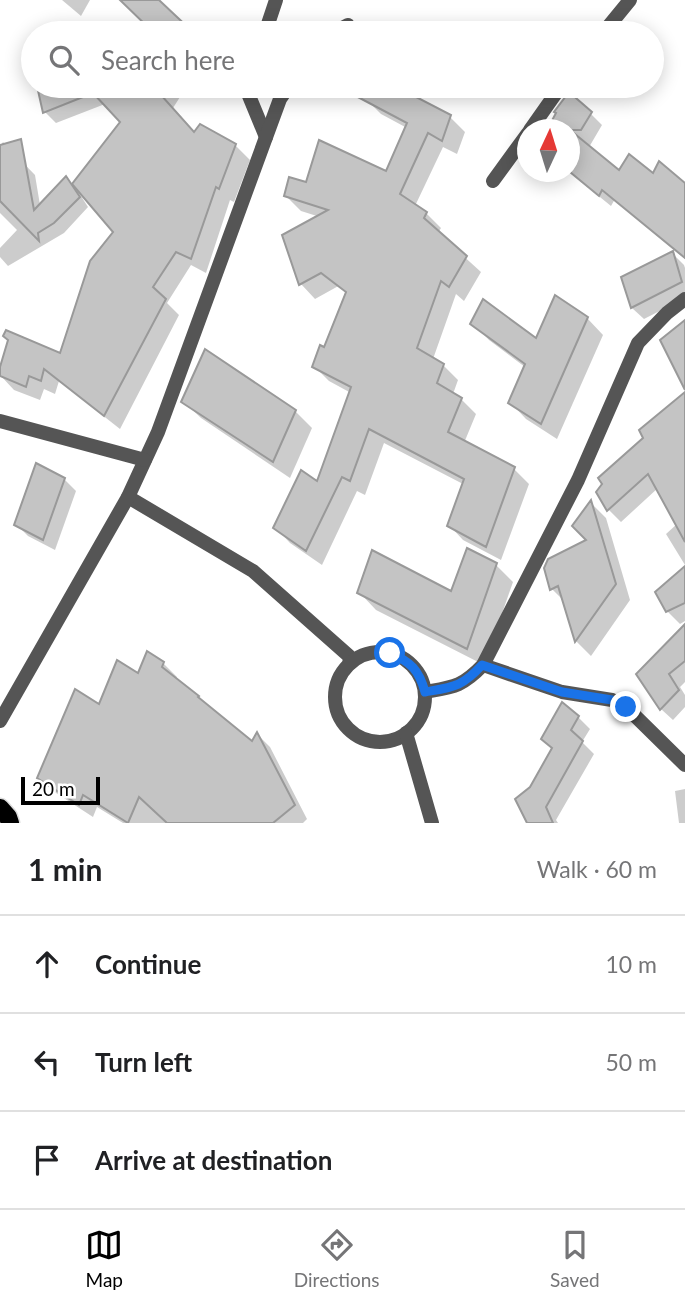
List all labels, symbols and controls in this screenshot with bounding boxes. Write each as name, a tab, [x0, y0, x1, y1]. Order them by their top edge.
search box	[21, 21, 664, 98]
icon: search	[45, 41, 83, 79]
text: Search here	[101, 44, 235, 76]
north arrow	[517, 119, 580, 182]
route start	[374, 637, 405, 668]
route end	[610, 691, 641, 722]
scale bar	[21, 774, 100, 806]
text: 20 m	[32, 777, 75, 800]
text: 1 min	[28, 851, 102, 887]
text: Walk · 60 m	[537, 855, 657, 883]
icon: ahead	[28, 945, 66, 983]
text: Continue	[95, 948, 201, 980]
text: 10 m	[606, 950, 657, 978]
icon: left	[28, 1043, 66, 1081]
text: Turn left	[95, 1046, 192, 1078]
text: 50 m	[606, 1048, 657, 1076]
icon: arrive	[28, 1141, 66, 1179]
text: Arrive at destination	[95, 1144, 332, 1176]
tab: Map	[85, 1226, 123, 1291]
tab: Directions	[294, 1226, 380, 1291]
tab: Saved	[550, 1226, 600, 1291]

